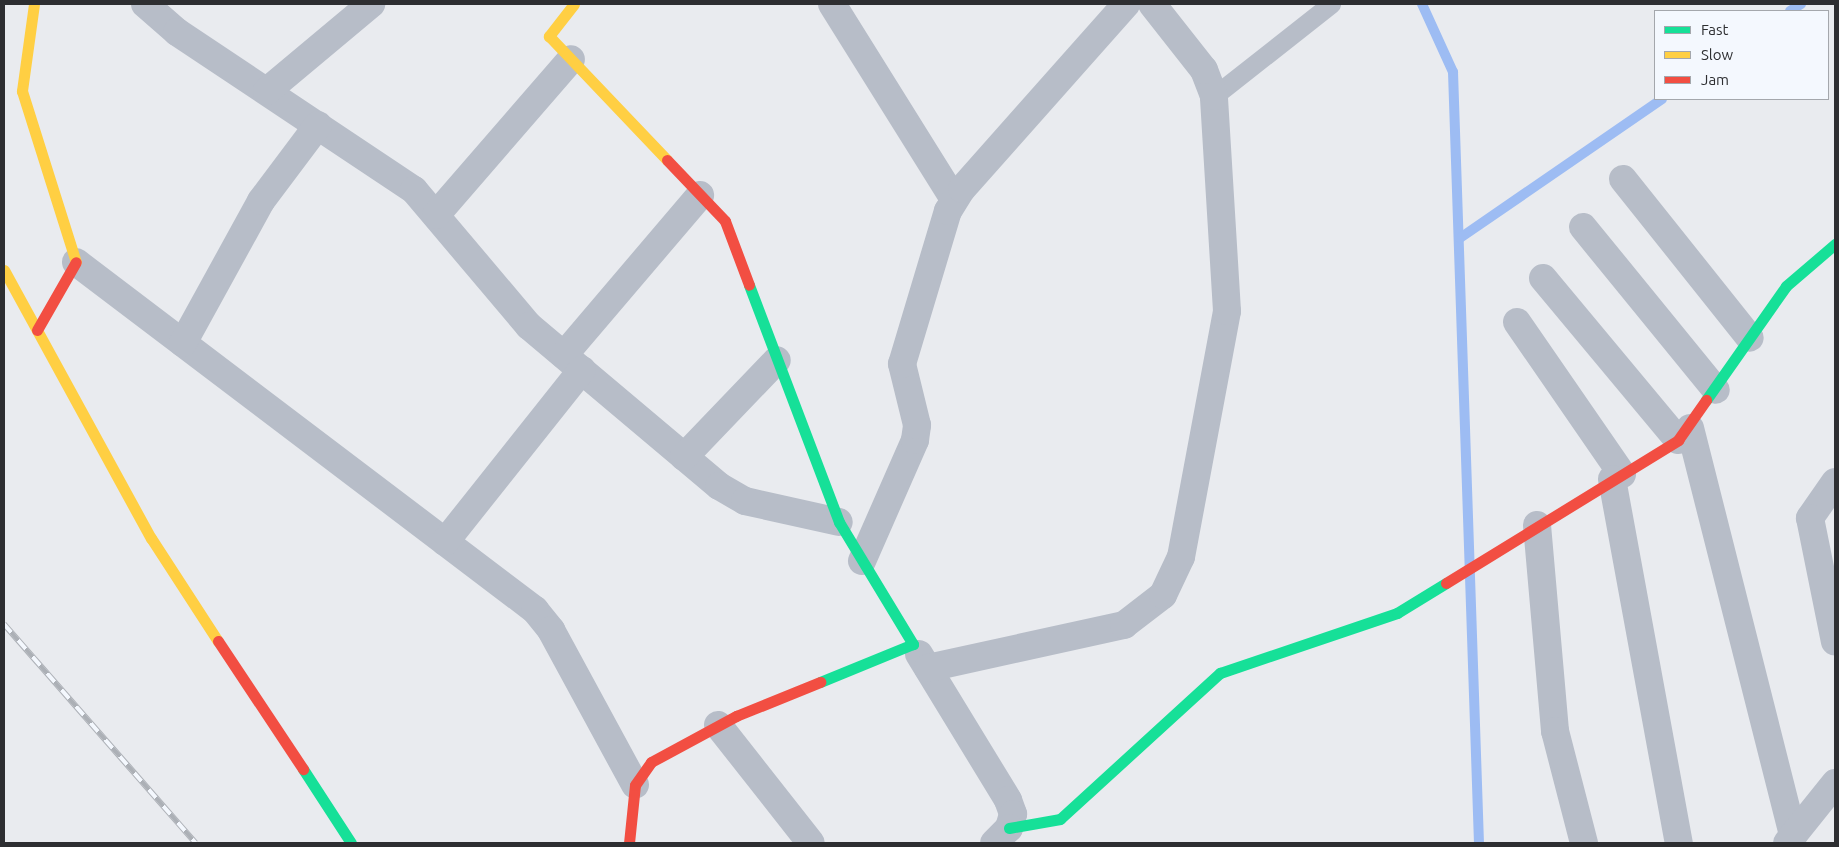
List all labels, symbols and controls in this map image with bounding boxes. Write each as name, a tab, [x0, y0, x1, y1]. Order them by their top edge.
legend	[1654, 10, 1829, 100]
text: Fast	[1701, 21, 1728, 38]
text: Slow	[1701, 46, 1733, 63]
text: Jam	[1701, 71, 1729, 88]

